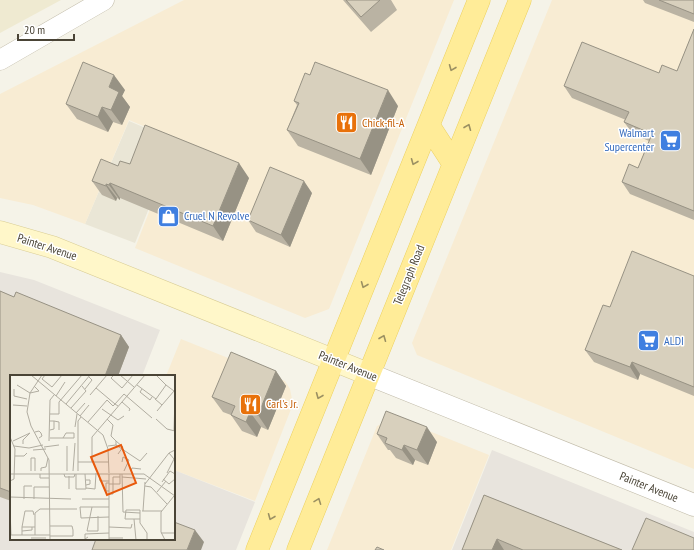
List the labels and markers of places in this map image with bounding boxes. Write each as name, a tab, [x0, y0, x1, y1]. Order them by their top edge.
restaurant icon: Chick-fil-A	[333, 110, 359, 136]
place label: Chick-fil-A	[362, 115, 405, 130]
place label: Walmart Supercenter	[604, 125, 655, 154]
supermarket icon: Walmart Supercenter	[657, 127, 683, 153]
shop icon: Cruel N Revolve	[156, 203, 182, 229]
place label: Cruel N Revolve	[184, 208, 249, 223]
supermarket icon: ALDI	[635, 328, 661, 354]
place label: ALDI	[664, 333, 684, 348]
restaurant icon: Carl's Jr.	[237, 391, 263, 417]
place label: Carl's Jr.	[266, 396, 298, 411]

